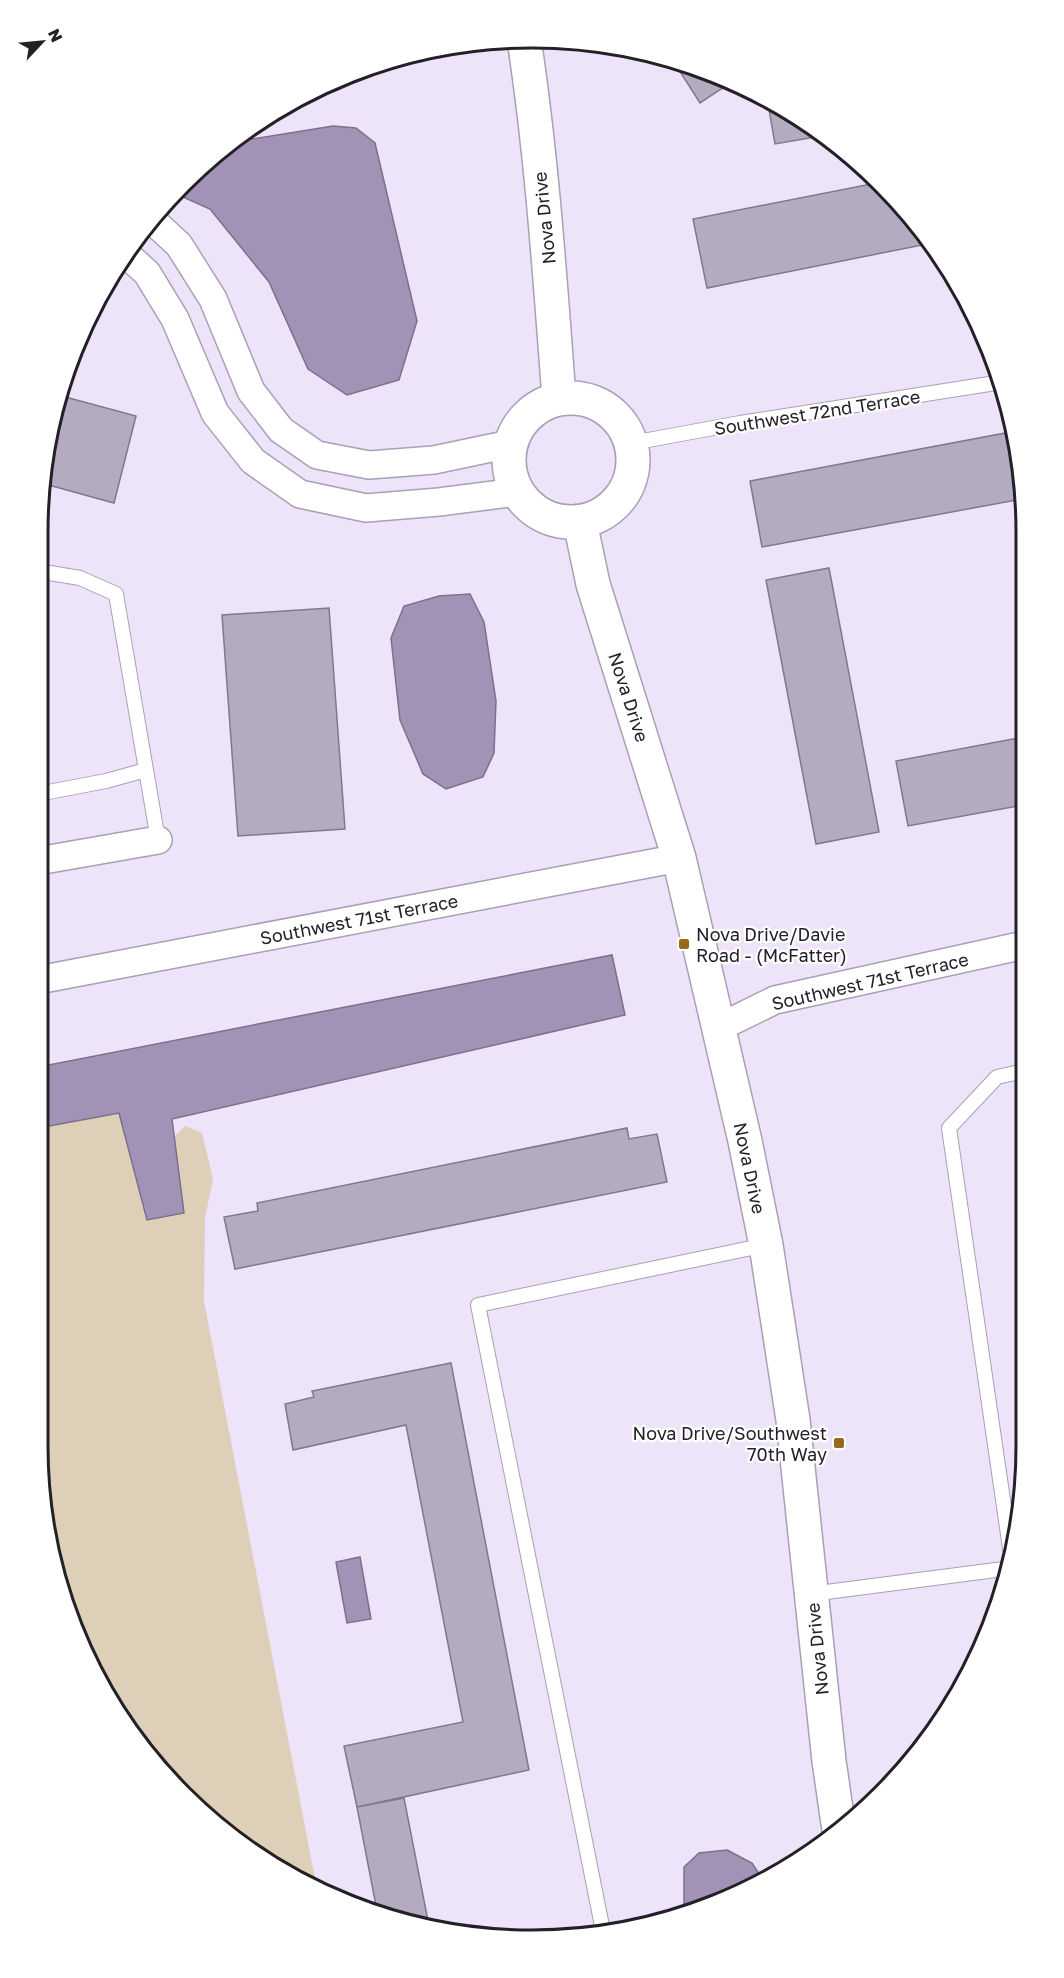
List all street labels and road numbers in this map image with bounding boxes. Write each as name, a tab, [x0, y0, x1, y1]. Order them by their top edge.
street label: Nova Drive	[528, 171, 560, 265]
street label: Southwest 72nd Terrace	[712, 385, 922, 439]
street label: Nova Drive	[604, 649, 654, 745]
street label: Southwest 71st Terrace	[258, 889, 460, 949]
street label: Southwest 71st Terrace	[770, 948, 970, 1014]
street label: Nova Drive	[730, 1120, 770, 1216]
street label: Nova Drive	[801, 1602, 833, 1696]

